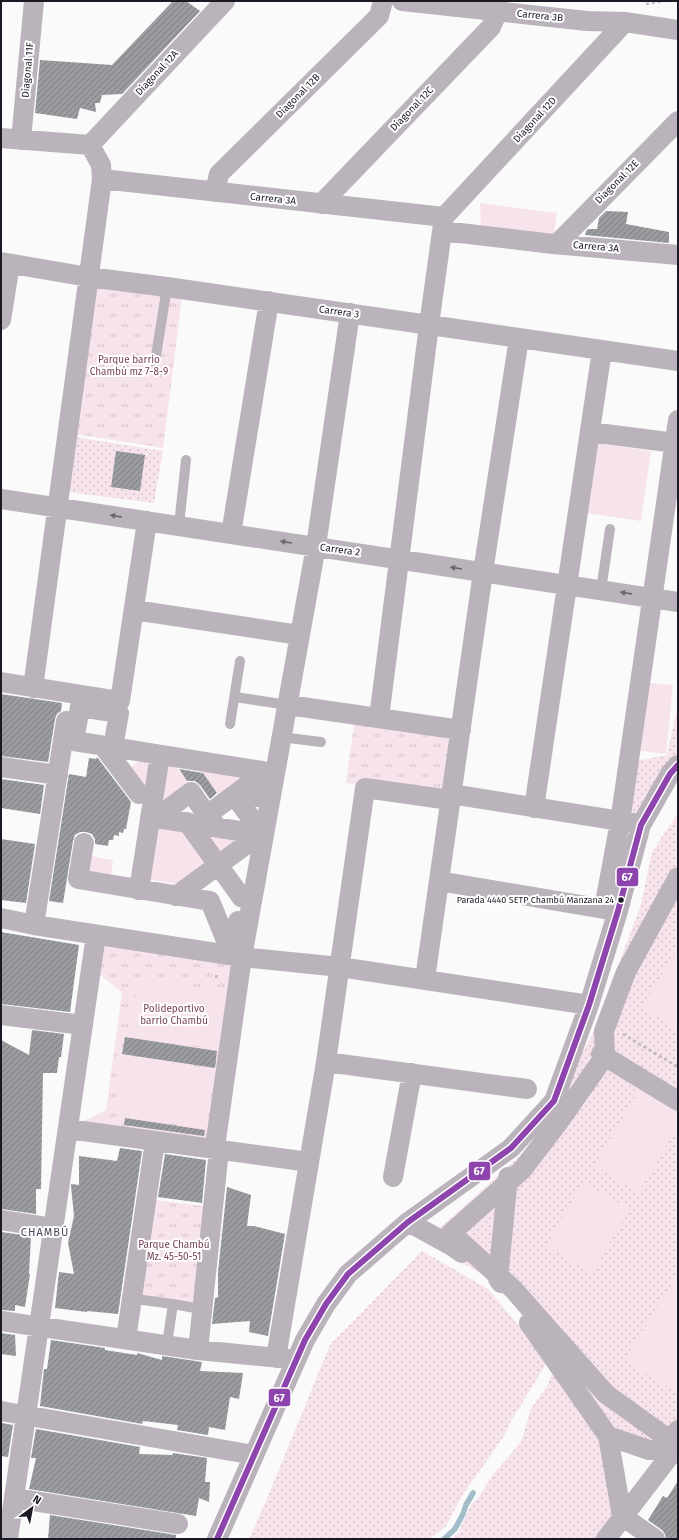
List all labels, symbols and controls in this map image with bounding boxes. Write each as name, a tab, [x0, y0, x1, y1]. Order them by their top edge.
street label: Carrera 3B	[516, 8, 564, 24]
street label: Diagonal 11F	[20, 42, 36, 98]
street label: Diagonal 12A	[133, 48, 181, 98]
street label: Diagonal 12B	[273, 71, 323, 121]
street label: Diagonal 12C	[388, 84, 436, 134]
street label: Diagonal 12D	[511, 95, 559, 145]
street label: Diagonal 12E	[593, 158, 641, 206]
street label: Carrera 3A	[249, 191, 297, 207]
street label: Carrera 3A	[572, 239, 620, 255]
street label: Carrera 3	[318, 303, 360, 321]
park label: Parque barrio Chambú mz 7-8-9	[90, 354, 168, 378]
one-way arrow	[110, 513, 122, 519]
one-way arrow	[280, 539, 292, 545]
street label: Carrera 2	[319, 541, 361, 559]
one-way arrow	[450, 564, 462, 570]
one-way arrow	[620, 590, 632, 596]
line badge: 67	[616, 867, 639, 887]
text: 67	[621, 871, 633, 884]
place label: Parada 4440 SETP Chambú Manzana 24	[457, 895, 614, 905]
marker: Parada 4440 SETP Chambú Manzana 24	[616, 895, 626, 905]
park label: Polideportivo barrio Chambú	[140, 1003, 208, 1027]
line badge: 67	[468, 1161, 491, 1181]
text: 67	[473, 1165, 485, 1178]
district label: CHAMBÚ	[21, 1225, 69, 1239]
park label: Parque Chambú Mz. 45-50-51	[138, 1238, 210, 1263]
line badge: 67	[268, 1388, 291, 1407]
text: 67	[273, 1392, 285, 1405]
north arrow	[12, 1488, 52, 1528]
text: N	[30, 1492, 44, 1507]

